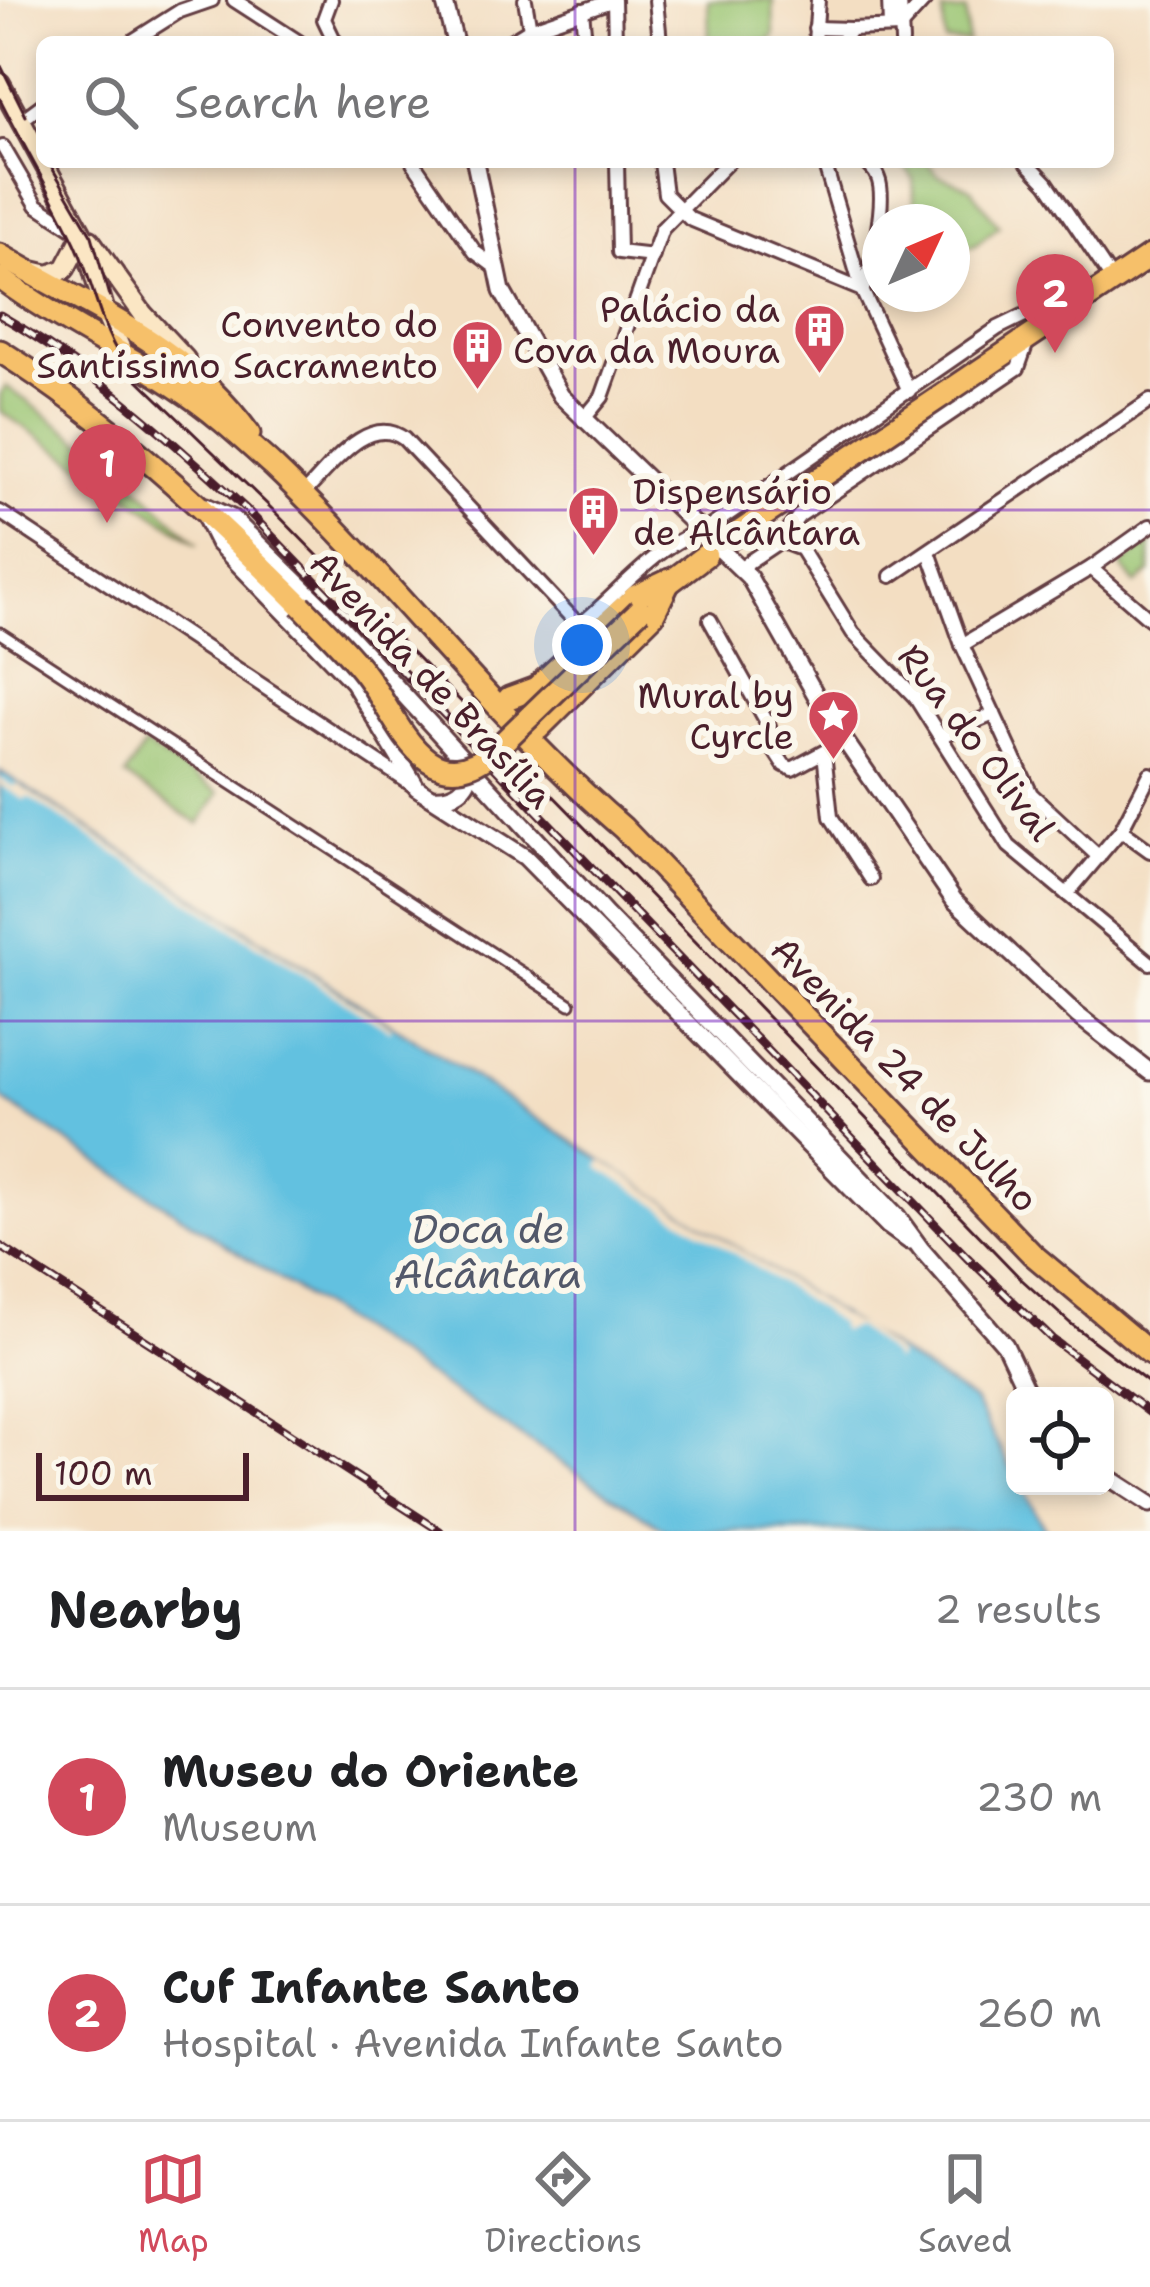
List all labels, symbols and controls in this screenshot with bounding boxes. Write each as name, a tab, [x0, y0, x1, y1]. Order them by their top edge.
search box	[36, 36, 1114, 168]
icon: search	[78, 69, 144, 135]
text: Search here	[174, 72, 431, 132]
north arrow	[862, 204, 970, 312]
pin: 2	[1016, 254, 1094, 353]
place label: Palácio da Cova da Moura	[513, 285, 780, 375]
place label: Convento do Santíssimo Sacramento	[36, 300, 438, 390]
building icon: Palácio da Cova da Moura	[791, 302, 847, 376]
building icon: Convento do Santíssimo Sacramento	[449, 317, 505, 391]
pin: 1	[68, 424, 146, 523]
place label: Dispensário de Alcântara	[633, 467, 860, 557]
building icon: Dispensário de Alcântara	[566, 484, 622, 558]
street label: Avenida de Brasília	[299, 540, 564, 819]
your location	[552, 615, 612, 675]
street label: Rua do Olival	[887, 634, 1067, 851]
place label: Mural by Cyrcle	[637, 671, 794, 761]
place icon: Mural by Cyrcle	[805, 688, 861, 762]
street label: Avenida 24 de Julho	[760, 926, 1049, 1223]
water label: Doca de Alcântara	[394, 1203, 582, 1300]
map controls	[1006, 1387, 1114, 1495]
button: locate	[1006, 1387, 1114, 1495]
scale bar	[36, 1447, 249, 1500]
text: 100 m	[54, 1451, 153, 1496]
text: Nearby	[48, 1575, 243, 1643]
text: 2 results	[935, 1583, 1102, 1635]
text: Museu do Oriente	[162, 1741, 579, 1801]
text: 1	[78, 1771, 96, 1823]
text: 230 m	[976, 1771, 1102, 1823]
text: Museum	[162, 1801, 318, 1853]
text: Cuf Infante Santo	[162, 1957, 580, 2017]
text: 2	[73, 1987, 101, 2039]
text: 260 m	[976, 1987, 1102, 2039]
text: Hospital · Avenida Infante Santo	[162, 2017, 784, 2069]
tab: Map	[138, 2146, 209, 2263]
tab: Directions	[485, 2146, 642, 2263]
tab: Saved	[918, 2146, 1012, 2263]

